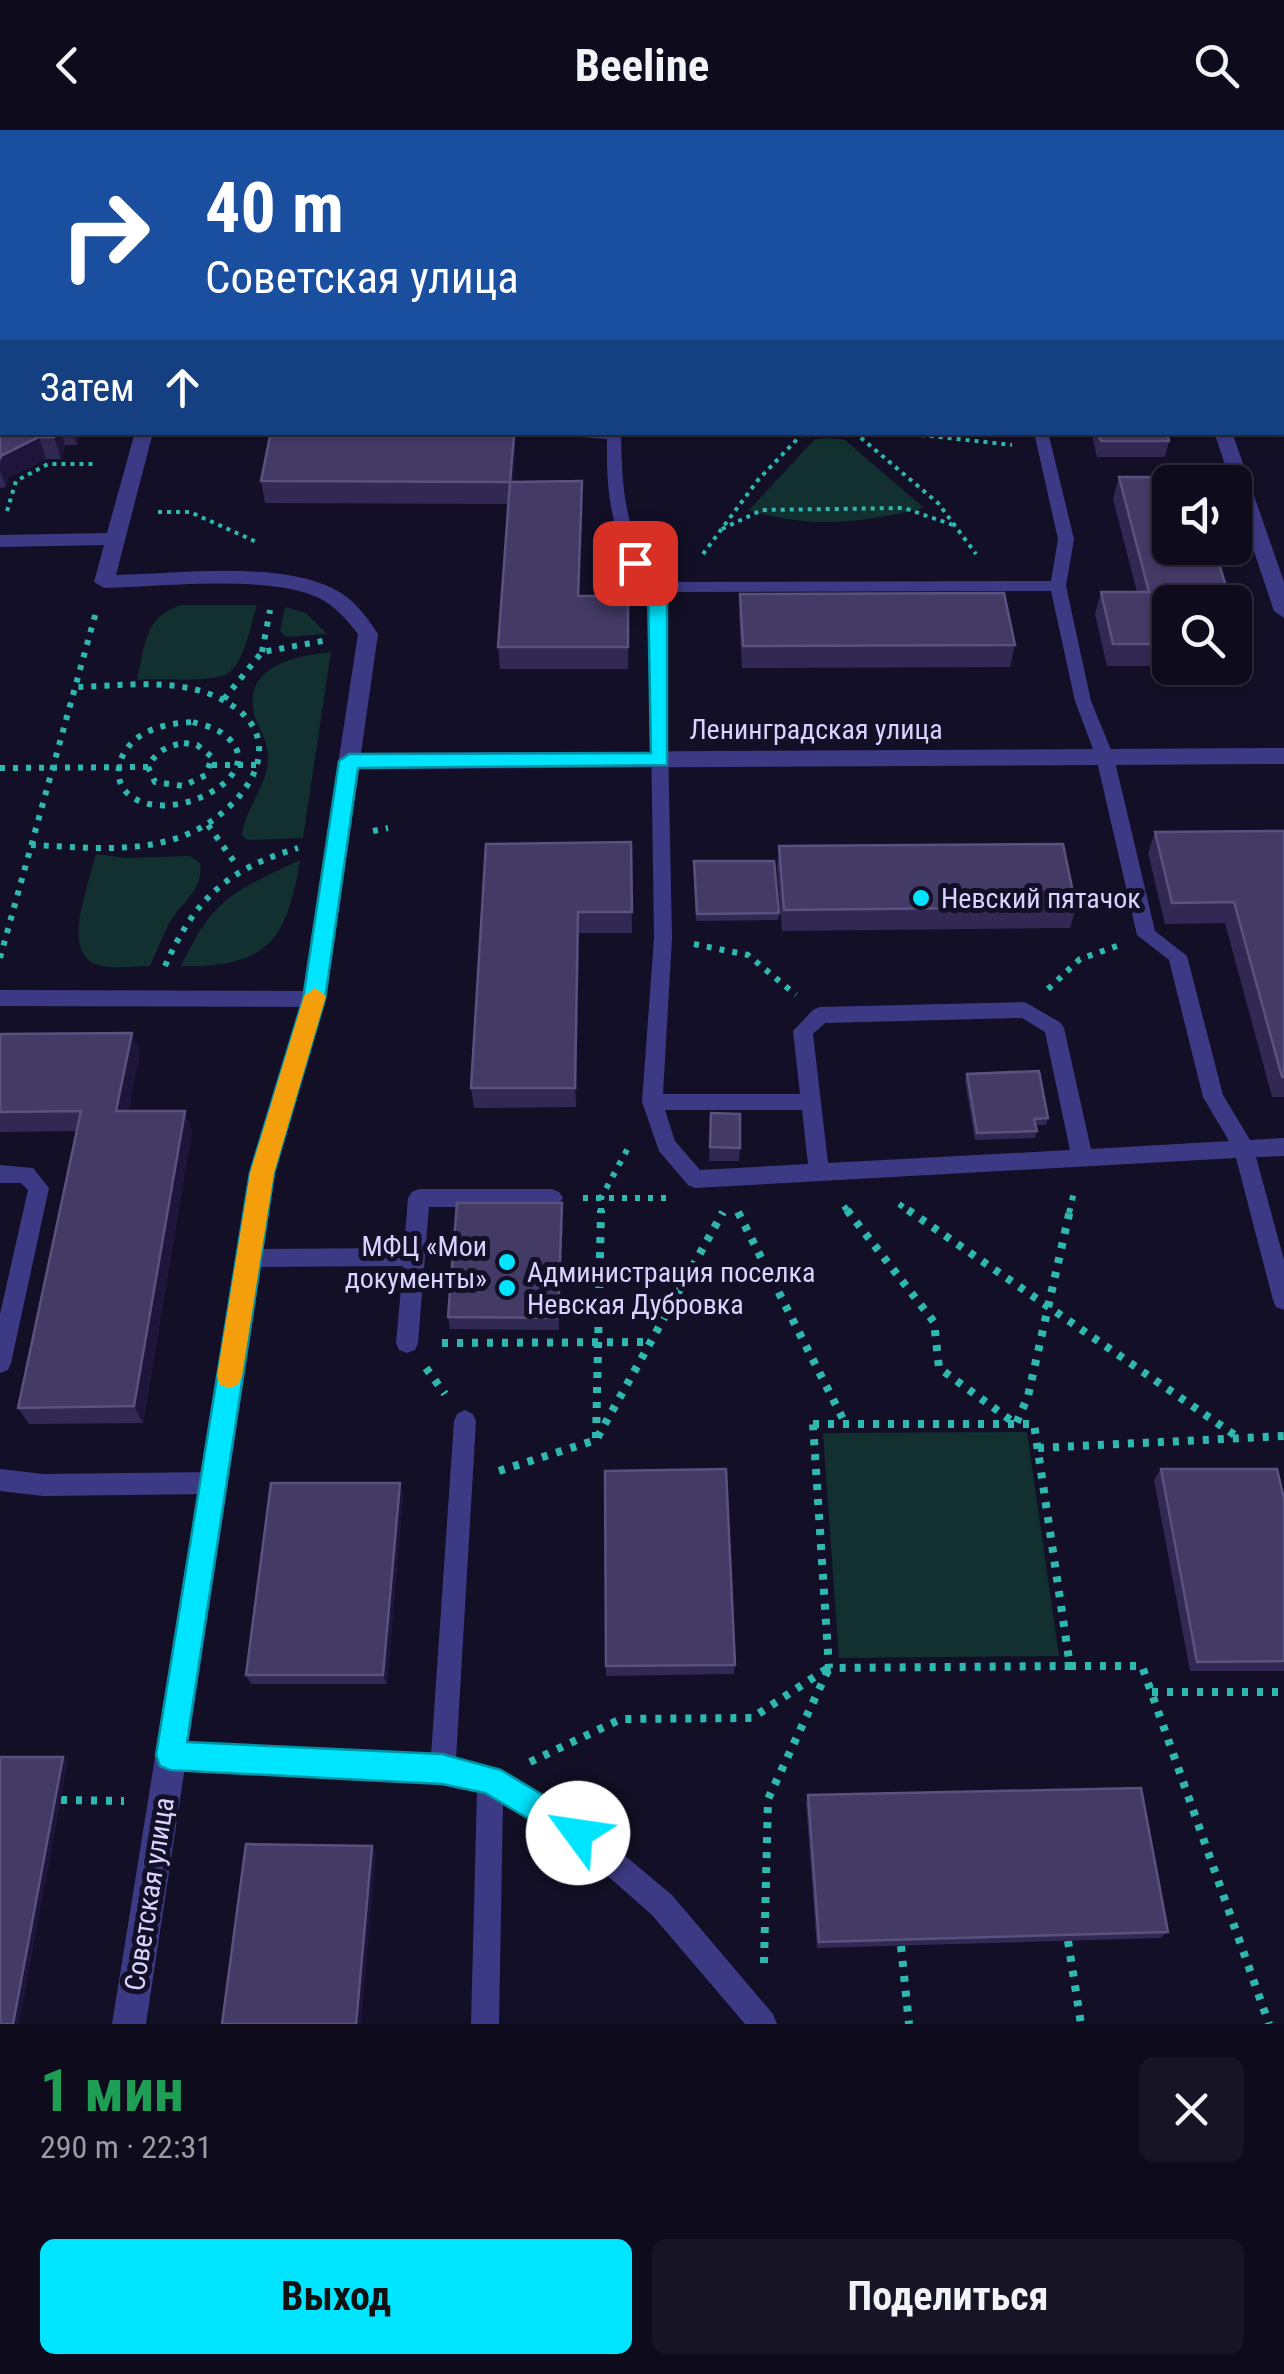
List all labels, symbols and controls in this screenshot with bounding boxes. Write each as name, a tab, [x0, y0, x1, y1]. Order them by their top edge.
icon: back	[40, 38, 95, 93]
icon: search	[1189, 38, 1244, 93]
text: Beeline	[575, 39, 709, 92]
text: 40 m	[205, 167, 344, 249]
icon: right	[40, 170, 170, 300]
text: Советская улица	[205, 251, 519, 304]
icon: ahead	[155, 360, 210, 415]
text: Затем	[40, 366, 135, 410]
map controls	[1152, 465, 1252, 685]
button: sound	[1152, 465, 1252, 565]
pin	[593, 521, 678, 606]
icon: arrive	[608, 536, 663, 591]
button: search	[1152, 585, 1252, 685]
street label: Ленинградская улица	[689, 713, 943, 746]
place label: Невский пятачок	[941, 882, 1141, 915]
marker: Невский пятачок	[910, 887, 932, 909]
place label: МФЦ «Мои документы»	[345, 1230, 487, 1295]
marker: МФЦ «Мои документы»	[496, 1251, 518, 1273]
place label: Администрация поселка Невская Дубровка	[527, 1256, 815, 1321]
marker: Администрация поселка Невская Дубровка	[496, 1277, 518, 1299]
position arrow	[526, 1781, 630, 1885]
street label: Советская улица	[118, 1795, 181, 1993]
text: 1 мин	[40, 2055, 184, 2126]
button: close	[1139, 2057, 1244, 2162]
text: 290 m · 22:31	[40, 2128, 212, 2166]
button: Выход	[40, 2239, 632, 2354]
button: Поделиться	[652, 2239, 1244, 2354]

